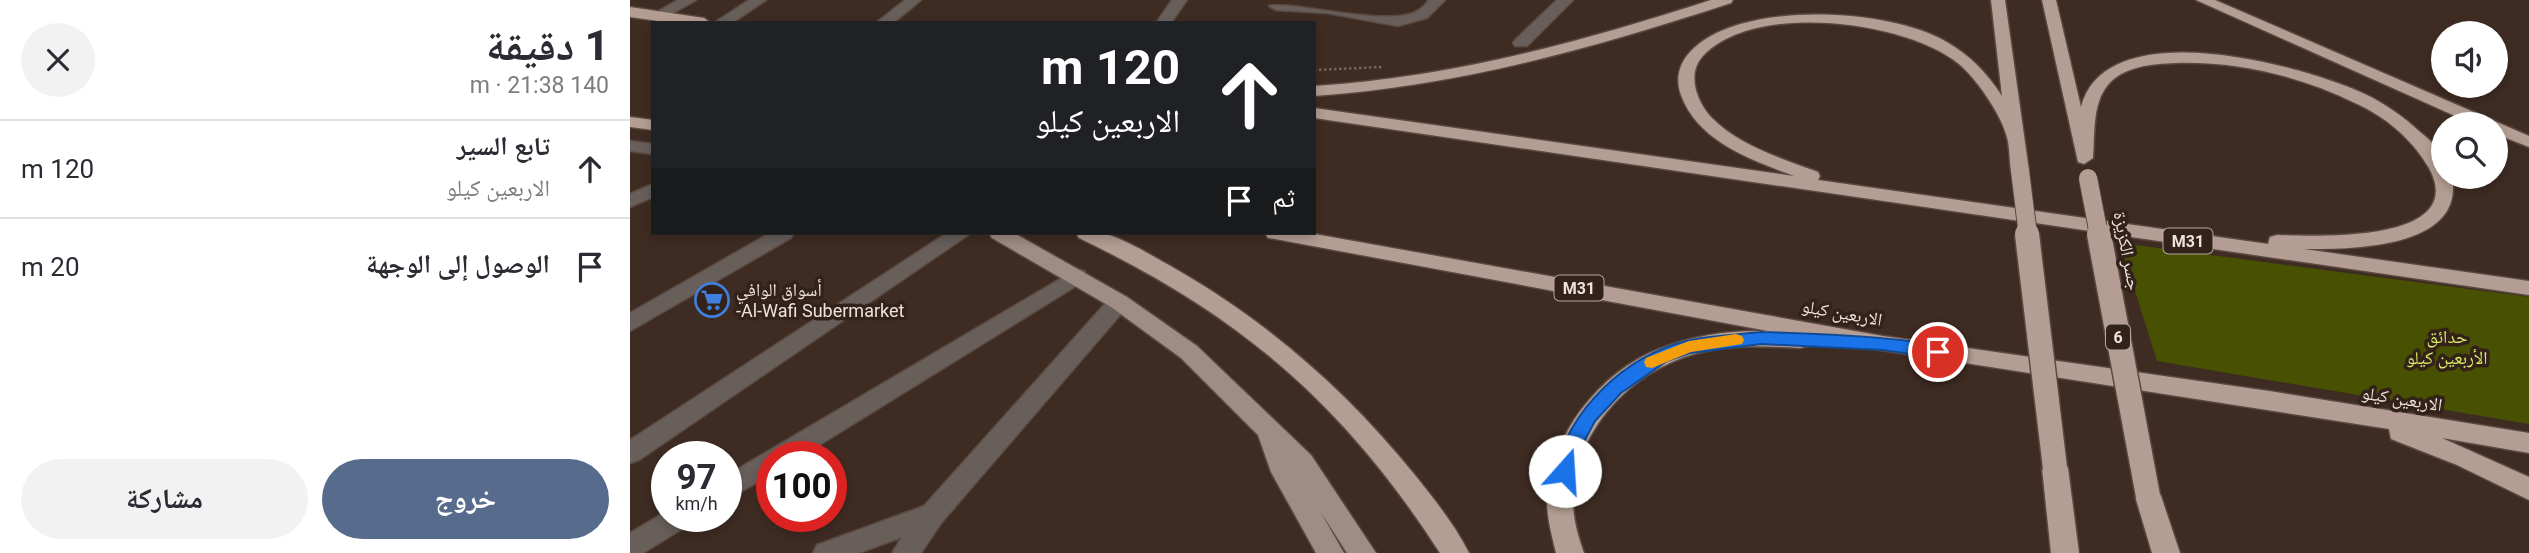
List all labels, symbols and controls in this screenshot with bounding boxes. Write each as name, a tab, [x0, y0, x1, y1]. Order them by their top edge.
text: 1 دقيقة	[486, 21, 609, 70]
map controls	[2431, 21, 2508, 189]
button: sound	[2431, 21, 2508, 98]
button: close	[21, 23, 95, 97]
text: 120 m	[1041, 39, 1180, 96]
icon: ahead	[1204, 49, 1295, 140]
text: 140 m · 21:38	[470, 72, 609, 99]
text: الاربعين كيلو	[1036, 102, 1180, 140]
button: search	[2431, 112, 2508, 189]
text: تابع السير	[457, 131, 550, 161]
icon: ahead	[571, 150, 609, 188]
text: 120 m	[21, 154, 94, 184]
text: الاربعين كيلو	[446, 175, 550, 202]
icon: arrive	[1220, 182, 1258, 220]
text: ثم	[1272, 183, 1295, 213]
street label: جسر الكزيزة	[2109, 210, 2145, 292]
road number: M31	[2164, 229, 2212, 254]
icon: arrive	[571, 248, 609, 286]
text: الوصول إلى الوجهة	[366, 249, 550, 279]
text: 20 m	[21, 252, 80, 282]
road number: M31	[1555, 276, 1604, 300]
place label: أسواق الوافي -Al-Wafi Subermarket	[736, 279, 905, 321]
supermarket icon: أسواق الوافي -Al-Wafi Subermarket	[693, 281, 731, 319]
street label: الاربعين كيلو	[1800, 295, 1884, 331]
pin	[1908, 322, 1968, 382]
road number: 6	[2106, 324, 2130, 350]
park label: حدائق الأربعين كيلو	[2406, 326, 2488, 369]
icon: arrive	[1919, 333, 1957, 371]
street label: الاربعين كيلو	[2360, 382, 2444, 416]
position arrow	[1528, 434, 1602, 508]
speed limit sign: 100	[756, 441, 847, 532]
text: 97	[676, 457, 717, 498]
button: مشاركة	[21, 459, 308, 539]
button: خروج	[322, 459, 609, 539]
text: km/h	[675, 493, 718, 514]

